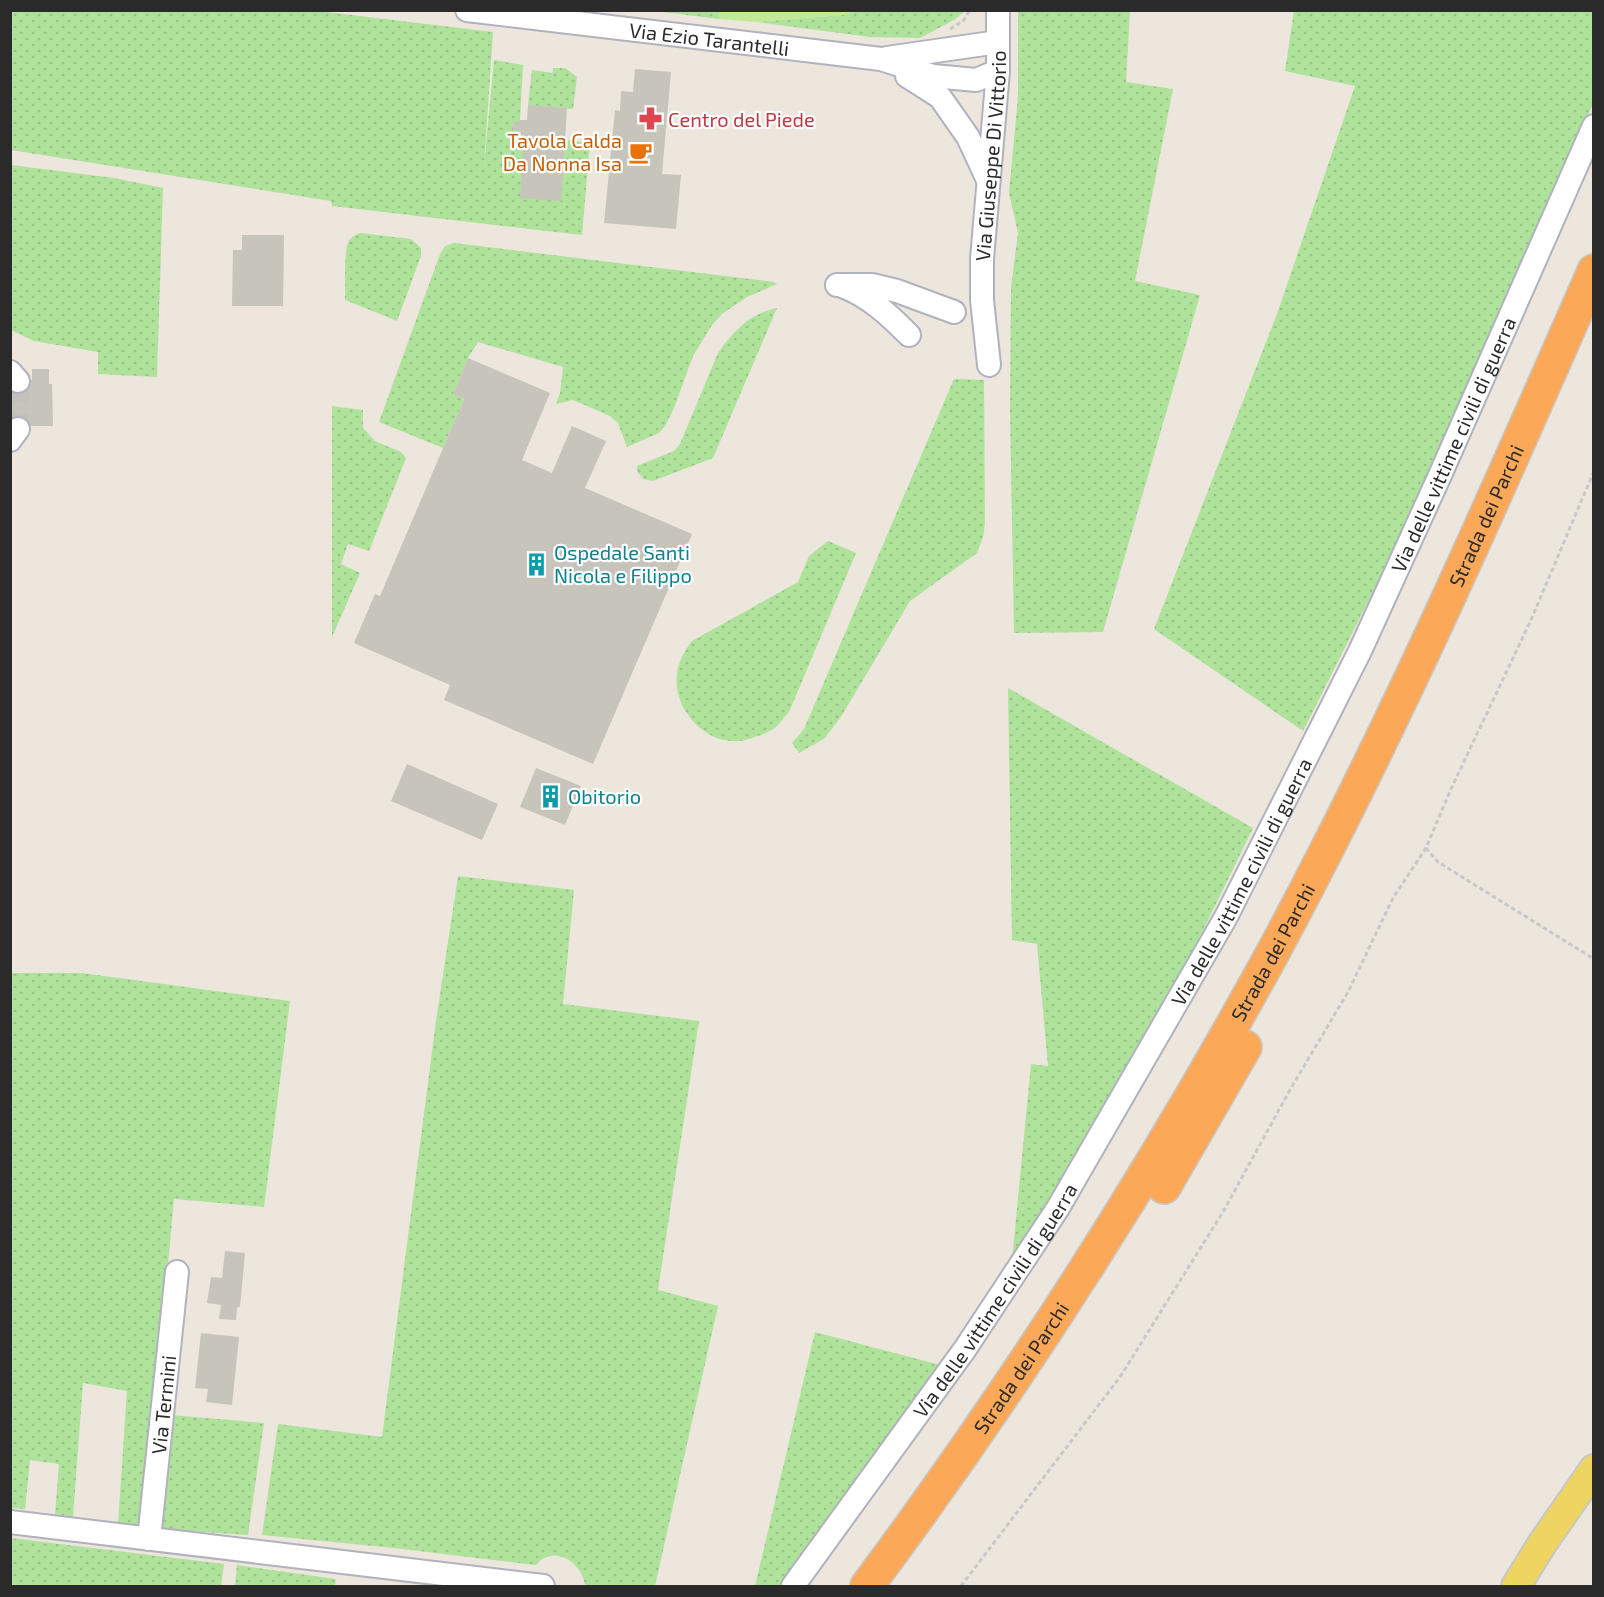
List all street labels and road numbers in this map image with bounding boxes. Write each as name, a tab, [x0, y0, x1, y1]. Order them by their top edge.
street label: Via Ezio Tarantelli	[628, 17, 791, 60]
street label: Via Giuseppe Di Vittorio	[970, 50, 1010, 262]
street label: Via delle vittime civili di guerra	[1385, 313, 1520, 576]
street label: Strada dei Parchi	[1443, 441, 1528, 590]
street label: Via delle vittime civili di guerra	[1165, 754, 1316, 1010]
street label: Strada dei Parchi	[1225, 879, 1319, 1025]
street label: Via delle vittime civili di guerra	[907, 1179, 1082, 1422]
street label: Strada dei Parchi	[968, 1297, 1073, 1438]
street label: Via Termini	[146, 1354, 180, 1455]

